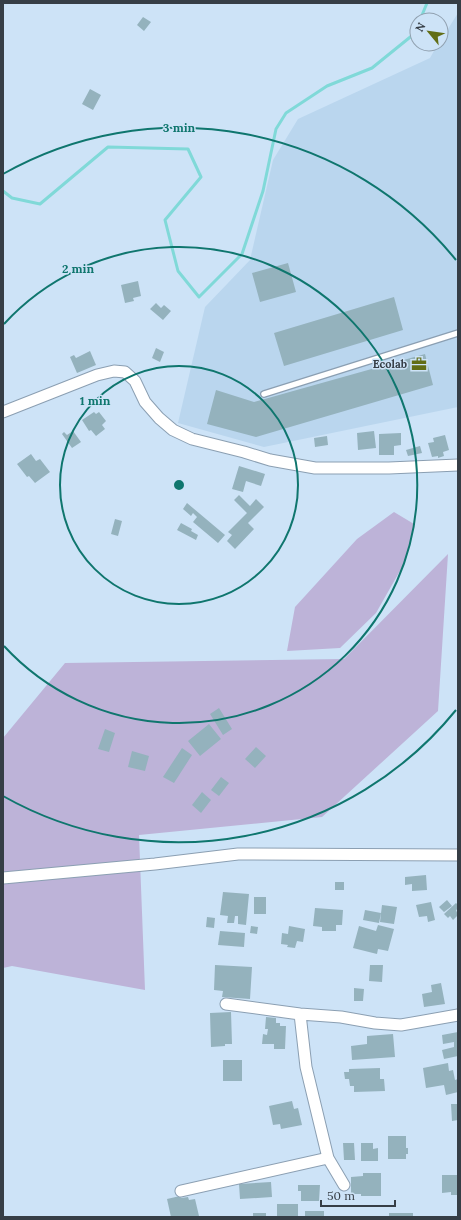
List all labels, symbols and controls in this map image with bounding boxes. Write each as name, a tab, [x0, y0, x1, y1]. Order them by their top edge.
north arrow	[409, 12, 449, 52]
text: N	[412, 20, 429, 34]
text: 3 min	[163, 120, 196, 135]
text: 2 min	[62, 261, 94, 276]
office icon: Ecolab	[410, 355, 428, 373]
place label: Ecolab	[373, 357, 407, 371]
text: 1 min	[80, 393, 111, 408]
centre of rings	[172, 478, 186, 492]
scale bar	[321, 1182, 395, 1208]
text: 50 m	[327, 1188, 355, 1203]

